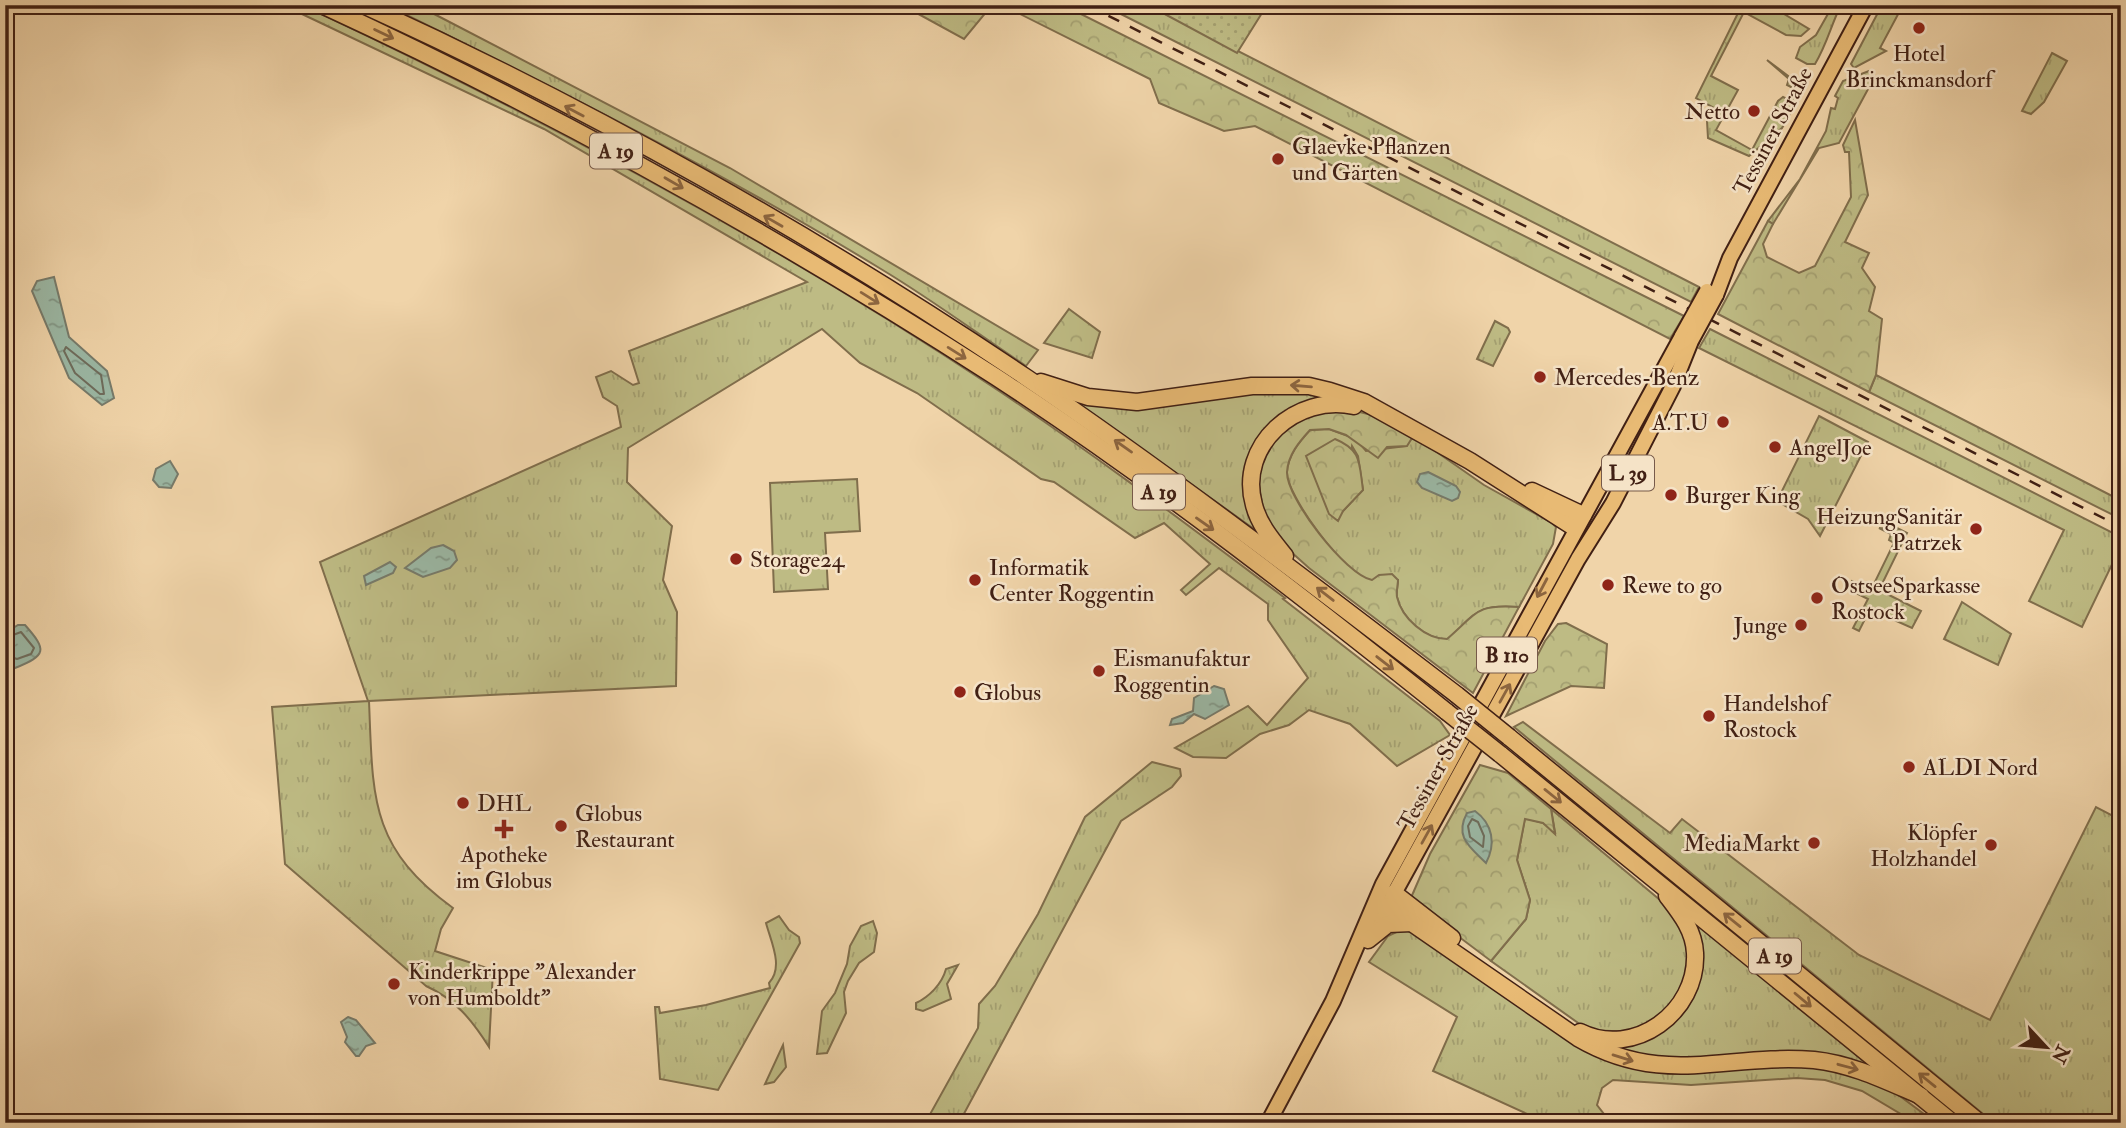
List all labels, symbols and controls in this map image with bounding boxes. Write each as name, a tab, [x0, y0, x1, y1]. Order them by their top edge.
marker: Hotel Brinckmansdorf	[1911, 20, 1927, 36]
one-way arrow	[373, 28, 394, 41]
place label: Hotel Brinckmansdorf	[1845, 39, 1996, 94]
street label: Tessiner Straße	[1727, 62, 1819, 200]
place label: Netto	[1684, 97, 1740, 126]
marker: Netto	[1746, 103, 1762, 119]
one-way arrow	[564, 104, 585, 117]
place label: Glaevke Pflanzen und Gärten	[1292, 132, 1451, 187]
road number: A 19	[590, 134, 642, 168]
marker: Glaevke Pflanzen und Gärten	[1270, 151, 1286, 167]
one-way arrow	[663, 176, 683, 190]
one-way arrow	[764, 214, 784, 228]
one-way arrow	[859, 292, 879, 306]
one-way arrow	[947, 346, 966, 360]
place label: Mercedes-Benz	[1554, 363, 1699, 392]
marker: Mercedes-Benz	[1532, 369, 1548, 385]
one-way arrow	[1290, 379, 1313, 392]
place label: A.T.U	[1651, 408, 1709, 437]
marker: A.T.U	[1715, 414, 1731, 430]
place label: AngelJoe	[1788, 433, 1872, 462]
one-way arrow	[1114, 439, 1133, 453]
marker: AngelJoe	[1767, 439, 1783, 455]
road number: L 39	[1602, 456, 1654, 490]
road number: A 19	[1133, 475, 1185, 510]
place label: Burger King	[1685, 481, 1801, 510]
marker: Burger King	[1663, 487, 1679, 503]
place label: HeizungSanitär Patrzek	[1816, 502, 1962, 557]
one-way arrow	[1195, 517, 1214, 531]
marker: HeizungSanitär Patrzek	[1968, 521, 1984, 537]
place label: Storage24	[750, 545, 846, 574]
marker: Storage24	[728, 551, 744, 567]
place label: Informatik Center Roggentin	[989, 553, 1155, 608]
place label: Rewe to go	[1622, 571, 1722, 600]
place label: OstseeSparkasse Rostock	[1831, 571, 1981, 626]
marker: Informatik Center Roggentin	[967, 572, 983, 588]
marker: Rewe to go	[1600, 577, 1616, 593]
one-way arrow	[1535, 578, 1549, 598]
one-way arrow	[1316, 586, 1335, 601]
marker: OstseeSparkasse Rostock	[1809, 590, 1825, 606]
place label: Junge	[1732, 611, 1787, 640]
marker: Junge	[1793, 617, 1809, 633]
road number: B 110	[1477, 638, 1537, 672]
place label: Eismanufaktur Roggentin	[1113, 644, 1251, 699]
one-way arrow	[1375, 655, 1394, 670]
marker: Eismanufaktur Roggentin	[1091, 663, 1107, 679]
place label: Globus	[974, 678, 1041, 707]
one-way arrow	[1499, 683, 1512, 704]
marker: Globus	[952, 684, 968, 700]
place label: Handelshof Rostock	[1723, 689, 1832, 744]
street label: Tessiner Straße	[1391, 698, 1485, 836]
marker: Handelshof Rostock	[1701, 708, 1717, 724]
place label: ALDI Nord	[1922, 753, 2038, 782]
marker: ALDI Nord	[1901, 759, 1917, 775]
place label: DHL	[477, 789, 531, 818]
one-way arrow	[1544, 789, 1562, 804]
marker: DHL	[455, 795, 471, 811]
place label: Globus Restaurant	[575, 799, 675, 854]
marker: Globus Restaurant	[553, 818, 569, 834]
place label: Klöpfer Holzhandel	[1870, 818, 1977, 873]
marker: Apotheke im Globus	[496, 821, 512, 837]
one-way arrow	[1421, 824, 1434, 845]
place label: MediaMarkt	[1683, 829, 1800, 858]
marker: MediaMarkt	[1806, 835, 1822, 851]
marker: Klöpfer Holzhandel	[1983, 837, 1999, 853]
place label: Apotheke im Globus	[456, 840, 552, 895]
one-way arrow	[1723, 913, 1741, 929]
road number: A 19	[1749, 939, 1801, 974]
place label: Kinderkrippe "Alexander von Humboldt"	[407, 957, 636, 1012]
marker: Kinderkrippe "Alexander von Humboldt"	[386, 976, 402, 992]
one-way arrow	[1794, 992, 1812, 1008]
north arrow	[2010, 1012, 2080, 1082]
text: N	[2045, 1040, 2075, 1068]
one-way arrow	[1611, 1053, 1633, 1066]
one-way arrow	[1836, 1061, 1859, 1074]
one-way arrow	[1919, 1072, 1937, 1087]

